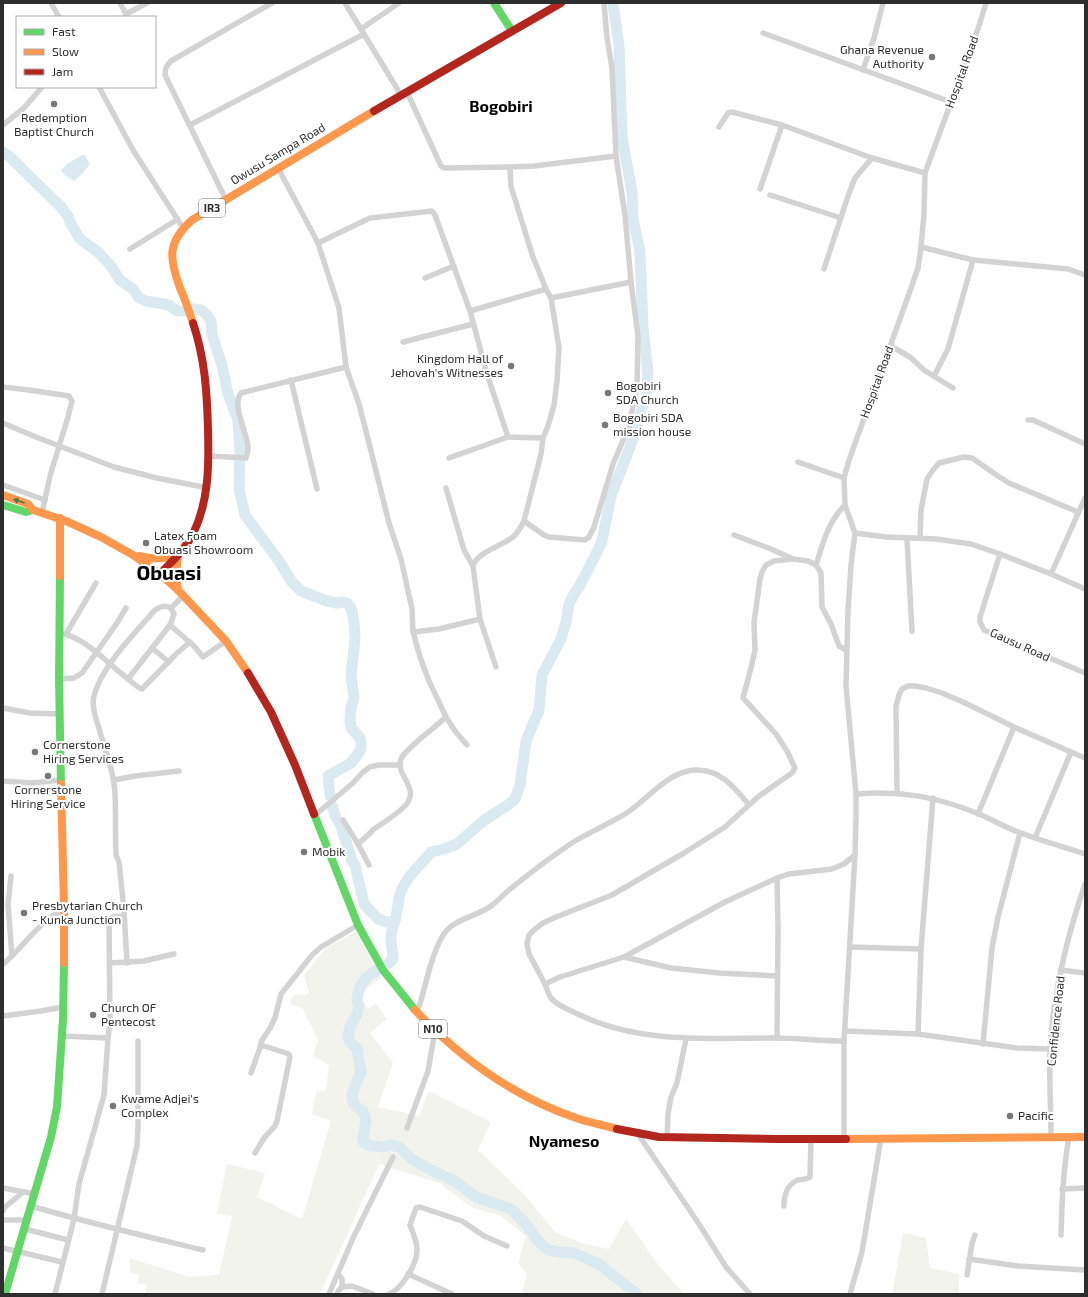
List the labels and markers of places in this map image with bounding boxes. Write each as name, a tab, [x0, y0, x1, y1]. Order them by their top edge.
place label: Ghana Revenue Authority	[840, 42, 925, 70]
marker: Ghana Revenue Authority	[927, 52, 937, 62]
marker: Redemption Baptist Church	[49, 99, 59, 109]
place label: Redemption Baptist Church	[14, 110, 94, 138]
place label: Kingdom Hall of Jehovah's Witnesses	[391, 351, 503, 379]
marker: Kingdom Hall of Jehovah's Witnesses	[506, 361, 516, 371]
place label: Bogobiri SDA Church	[616, 378, 679, 406]
marker: Bogobiri SDA Church	[603, 388, 613, 398]
place label: Bogobiri SDA mission house	[613, 410, 691, 438]
marker: Bogobiri SDA mission house	[600, 420, 610, 430]
place label: Latex Foam Obuasi Showroom	[154, 528, 253, 556]
marker: Latex Foam Obuasi Showroom	[141, 538, 151, 548]
place label: Cornerstone Hiring Services	[43, 737, 124, 765]
marker: Cornerstone Hiring Services	[30, 747, 40, 757]
marker: Cornerstone Hiring Service	[43, 771, 53, 781]
place label: Cornerstone Hiring Service	[11, 782, 85, 810]
place label: Mobik	[312, 844, 345, 858]
marker: Mobik	[299, 847, 309, 857]
place label: Presbytarian Church - Kunka Junction	[32, 898, 143, 926]
marker: Presbytarian Church - Kunka Junction	[19, 908, 29, 918]
place label: Church OF Pentecost	[101, 1000, 157, 1028]
marker: Church OF Pentecost	[88, 1010, 98, 1020]
place label: Kwame Adjei's Complex	[121, 1091, 199, 1119]
marker: Kwame Adjei's Complex	[108, 1101, 118, 1111]
place label: Pacific	[1018, 1108, 1054, 1122]
marker: Pacific	[1005, 1111, 1015, 1121]

